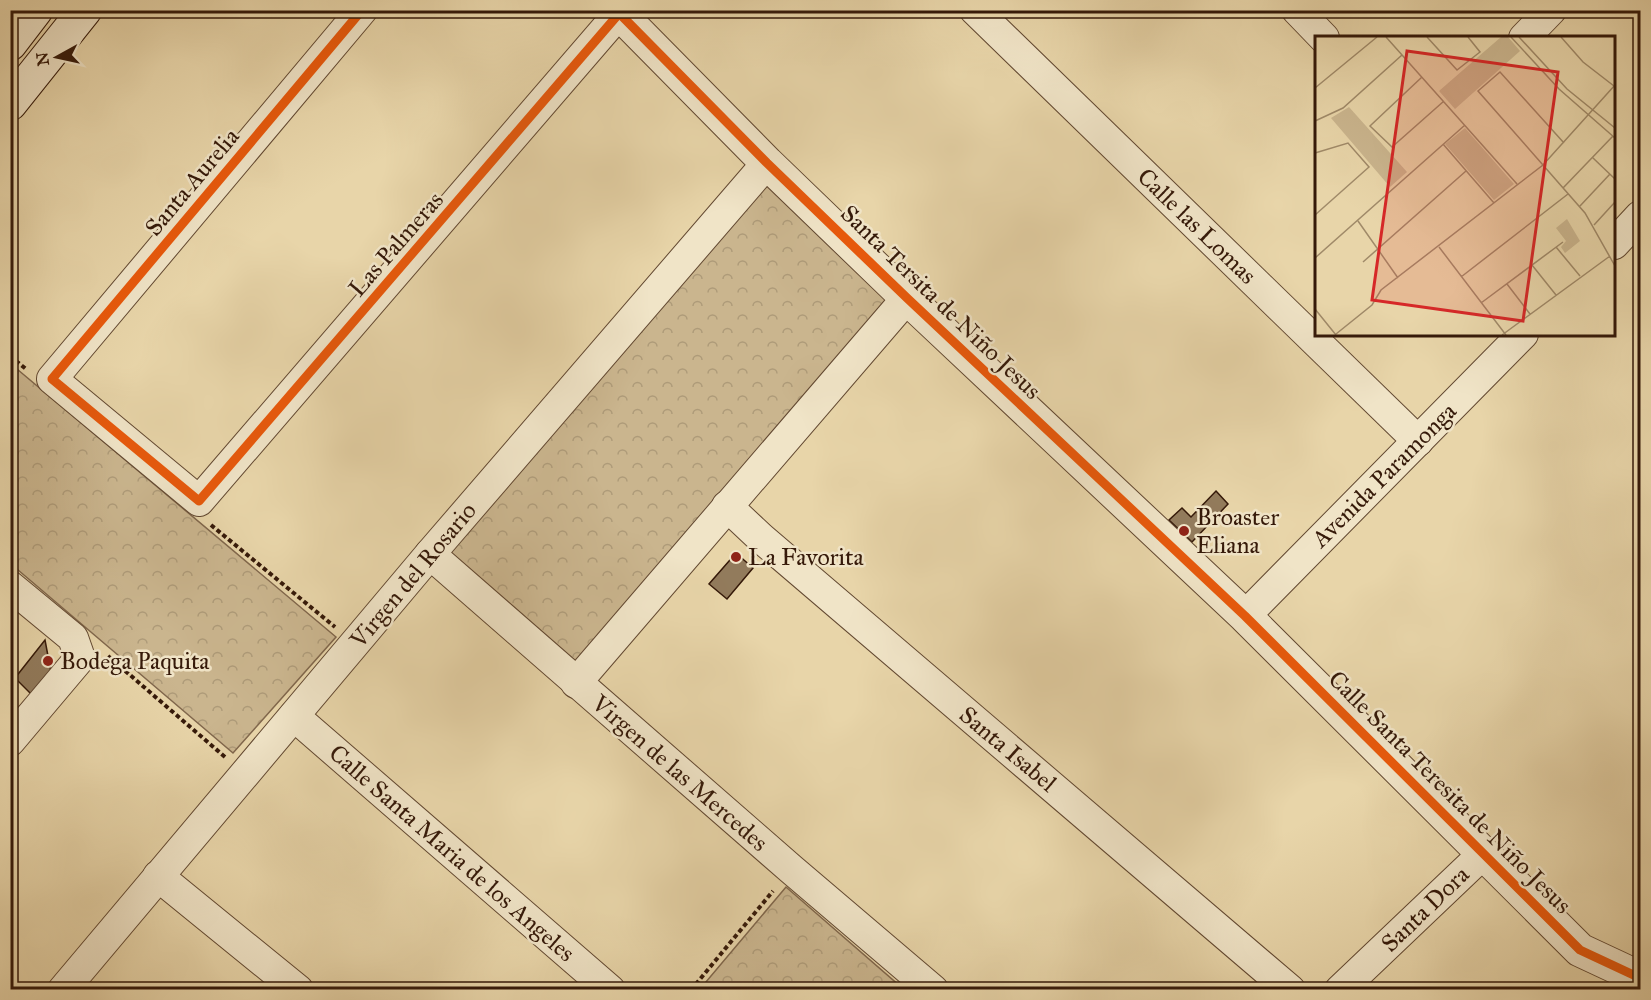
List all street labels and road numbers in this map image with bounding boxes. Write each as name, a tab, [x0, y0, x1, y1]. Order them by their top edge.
street label: Santa Aurelia	[138, 121, 246, 242]
street label: Calle las Lomas	[1131, 162, 1263, 290]
street label: Las Palmeras	[342, 185, 450, 303]
street label: Santa Tersita de Niño Jesus	[834, 198, 1048, 406]
street label: Avenida Paramonga	[1305, 396, 1463, 554]
street label: Virgen del Rosario	[343, 496, 483, 655]
street label: Calle Santa Teresita de Niño Jesus	[1322, 664, 1578, 920]
street label: Virgen de las Mercedes	[585, 688, 774, 858]
street label: Santa Isabel	[953, 700, 1063, 799]
street label: Calle Santa Maria de los Angeles	[323, 738, 581, 968]
street label: Santa Dora	[1375, 859, 1476, 958]

